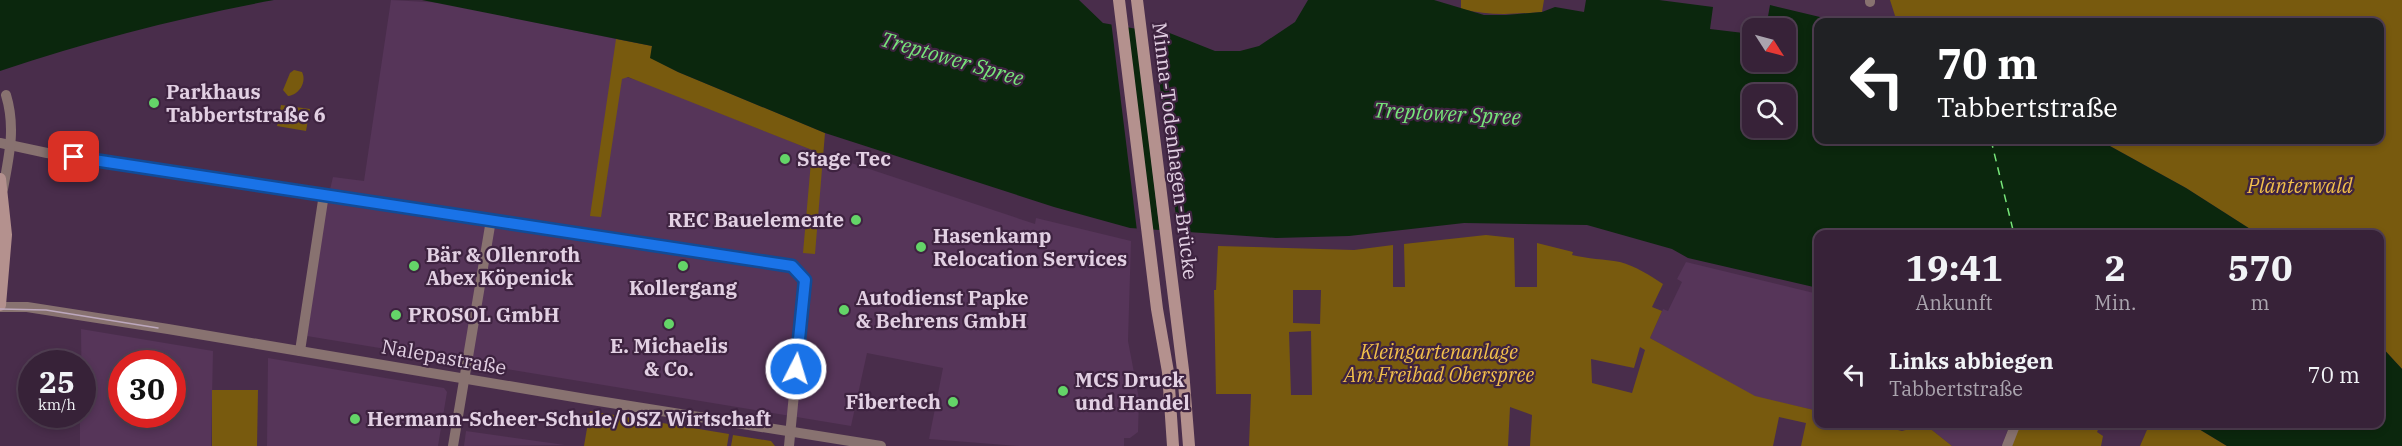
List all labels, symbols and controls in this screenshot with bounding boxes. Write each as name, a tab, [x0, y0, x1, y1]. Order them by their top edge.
north arrow	[1742, 18, 1796, 72]
map controls	[1742, 18, 1796, 138]
street label: Minna-Todenhagen-Brücke	[1146, 21, 1205, 281]
water label: Treptower Spree	[878, 24, 1028, 92]
text: 70 m	[1937, 36, 2038, 91]
icon: left	[1838, 42, 1916, 120]
place label: Parkhaus Tabbertstraße 6	[166, 78, 326, 128]
button: search	[1742, 84, 1796, 138]
text: Tabbertstraße	[1937, 89, 2118, 124]
water label: Treptower Spree	[1373, 95, 1522, 131]
marker: Parkhaus Tabbertstraße 6	[147, 96, 161, 110]
pin	[48, 131, 99, 182]
icon: arrive	[57, 140, 90, 173]
place label: Stage Tec	[797, 145, 891, 172]
marker: Stage Tec	[778, 152, 792, 166]
park label: Plänterwald	[2246, 172, 2354, 199]
place label: REC Bauelemente	[668, 206, 844, 233]
marker: REC Bauelemente	[849, 213, 863, 227]
place label: Hasenkamp Relocation Services	[933, 222, 1127, 272]
marker: Hasenkamp Relocation Services	[914, 240, 928, 254]
place label: Bär & Ollenroth Abex Köpenick	[426, 241, 580, 291]
text: 19:41	[1905, 244, 2003, 291]
text: 2	[2104, 244, 2126, 291]
text: 570	[2228, 244, 2293, 291]
marker: Bär & Ollenroth Abex Köpenick	[407, 259, 421, 273]
marker: Kollergang	[676, 259, 690, 273]
place label: Kollergang	[629, 274, 737, 301]
place label: Autodienst Papke & Behrens GmbH	[856, 284, 1029, 334]
text: Ankunft	[1916, 289, 1993, 316]
text: Min.	[2094, 289, 2136, 316]
text: m	[2251, 289, 2270, 316]
place label: PROSOL GmbH	[408, 301, 560, 328]
marker: Autodienst Papke & Behrens GmbH	[837, 303, 851, 317]
marker: PROSOL GmbH	[389, 308, 403, 322]
marker: E. Michaelis & Co.	[662, 317, 676, 331]
street label: Nalepastraße	[379, 332, 509, 381]
place label: E. Michaelis & Co.	[610, 332, 728, 382]
position arrow	[764, 337, 828, 401]
park label: Kleingartenanlage Am Freibad Oberspree	[1342, 338, 1534, 388]
text: Links abbiegen	[1889, 346, 2054, 375]
speed limit sign: 30	[108, 350, 186, 428]
icon: left	[1838, 358, 1871, 391]
text: 70 m	[2308, 360, 2360, 389]
text: 25	[39, 362, 75, 401]
place label: MCS Druck und Handel	[1075, 366, 1190, 416]
text: Tabbertstraße	[1889, 375, 2023, 402]
marker: MCS Druck und Handel	[1056, 384, 1070, 398]
place label: Fibertech	[845, 388, 941, 415]
text: km/h	[38, 395, 76, 414]
marker: Fibertech	[946, 395, 960, 409]
place label: Hermann-Scheer-Schule/OSZ Wirtschaft	[367, 405, 772, 432]
marker: Hermann-Scheer-Schule/OSZ Wirtschaft	[348, 412, 362, 426]

